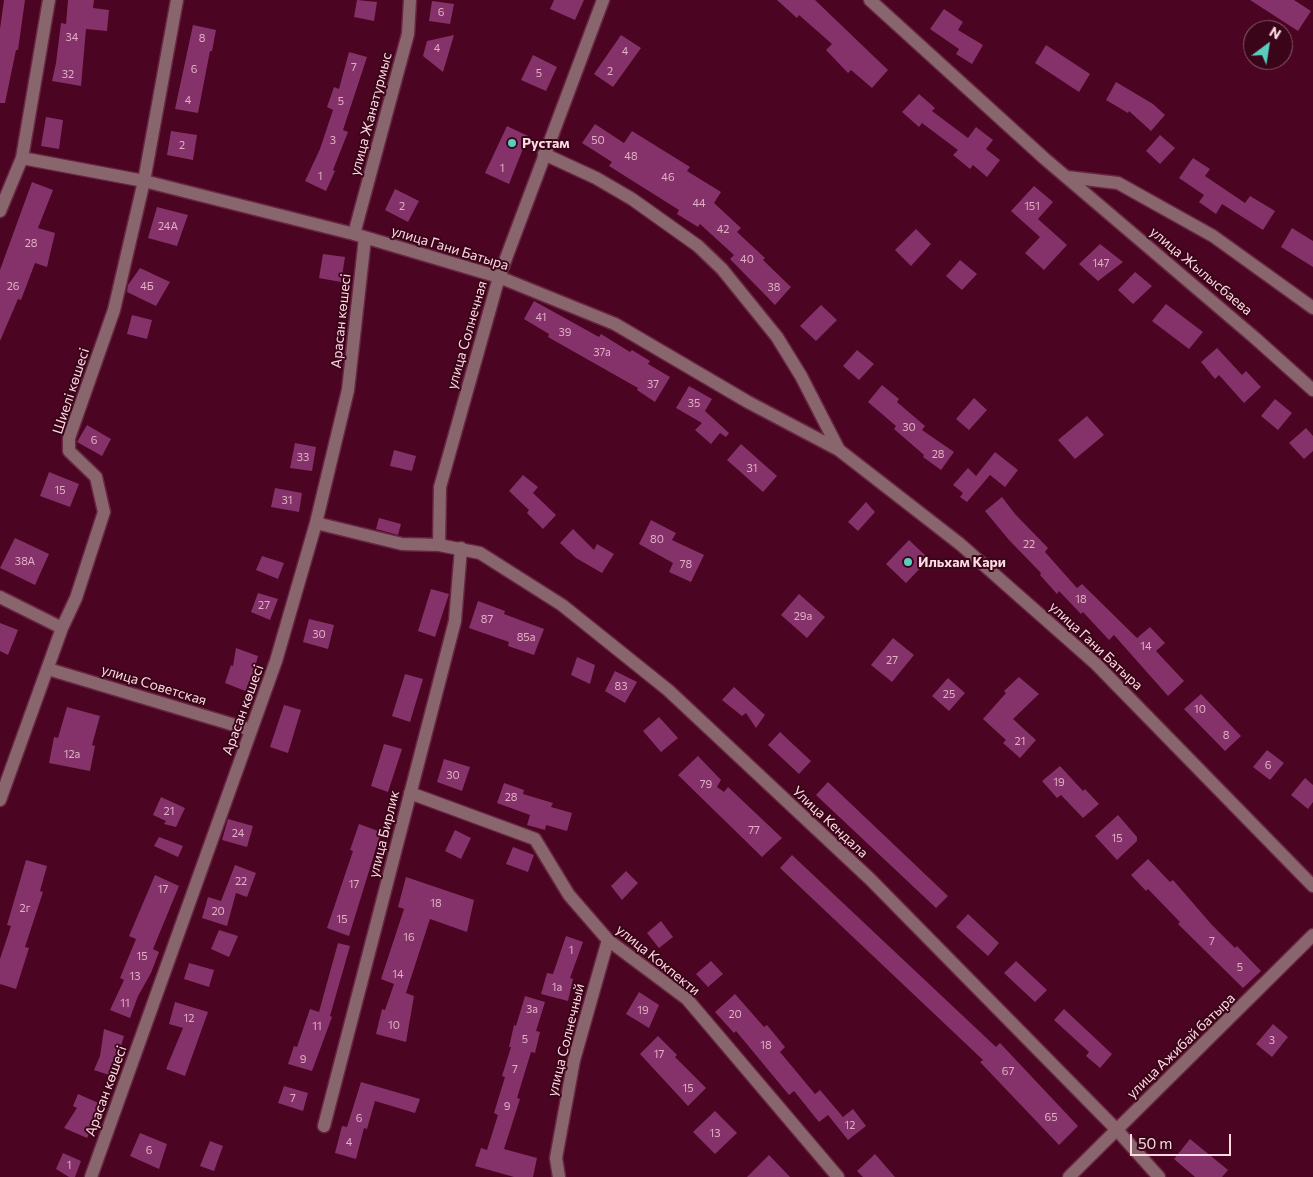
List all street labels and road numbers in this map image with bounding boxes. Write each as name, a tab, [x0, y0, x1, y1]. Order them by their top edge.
street label: улица Жанатурмыс	[346, 51, 396, 177]
street label: улица Гани Батыра	[389, 222, 511, 274]
street label: улица Жылысбаева	[1146, 223, 1256, 319]
street label: Арасан көшесі	[328, 273, 354, 369]
street label: улица Солнечная	[443, 279, 491, 391]
street label: Шиелі көшесі	[49, 346, 93, 436]
street label: улица Гани Батыра	[1046, 598, 1146, 694]
street label: улица Советская	[99, 661, 209, 709]
street label: Арасан көшесі	[219, 662, 267, 758]
street label: Улица Кендала	[789, 783, 871, 861]
street label: улица Бирлик	[365, 789, 403, 879]
street label: улица Кокпекти	[613, 921, 703, 999]
street label: улица Солнечный	[544, 982, 588, 1098]
street label: улица Ажибай батыра	[1123, 990, 1239, 1102]
street label: Арасан көшесі	[82, 1043, 130, 1139]

